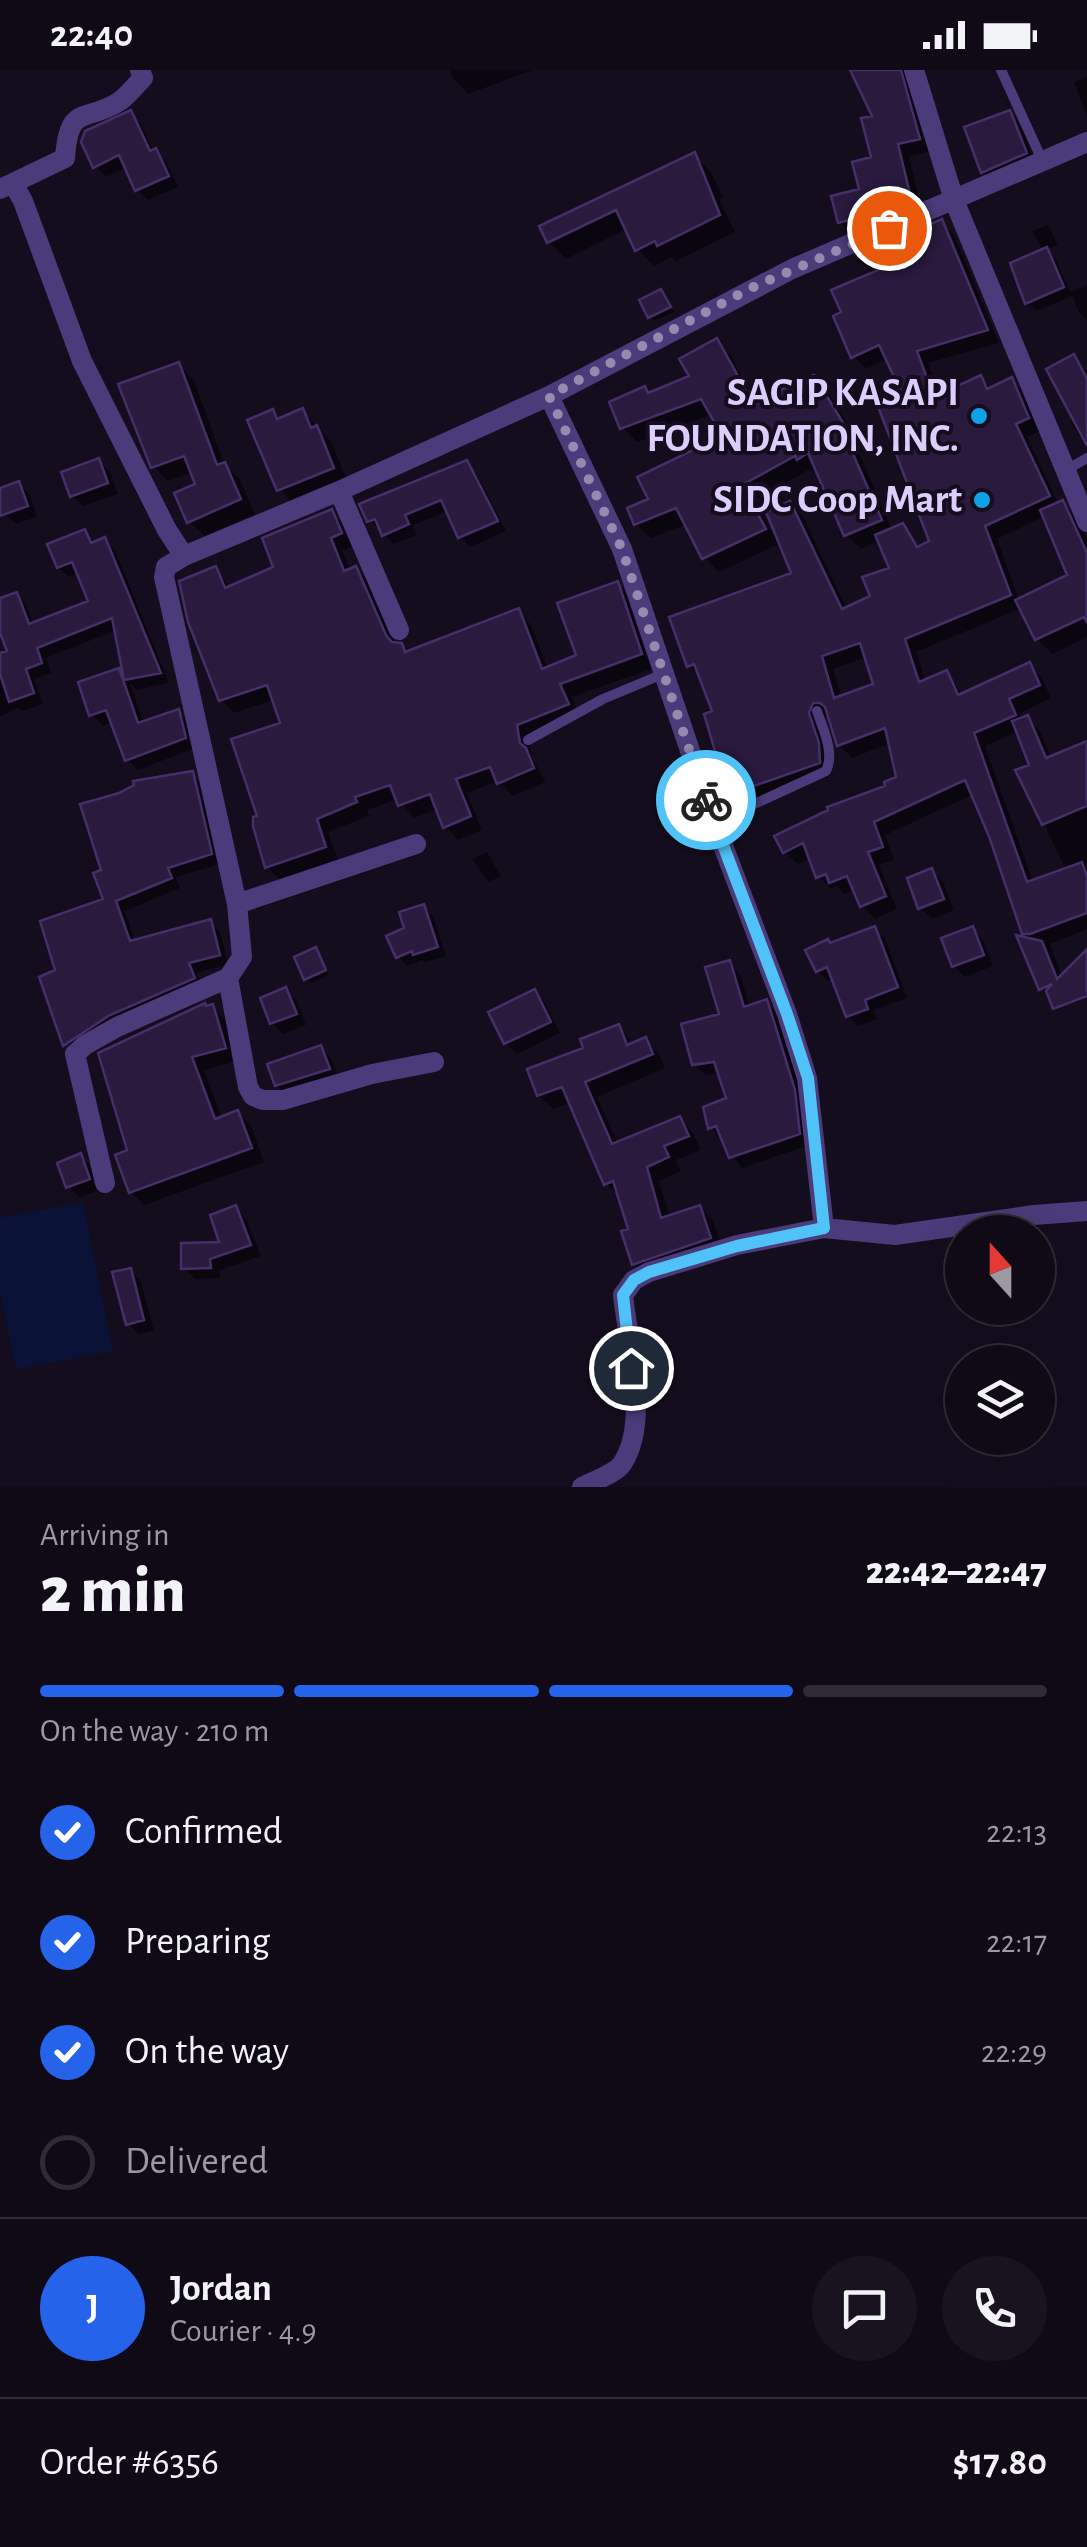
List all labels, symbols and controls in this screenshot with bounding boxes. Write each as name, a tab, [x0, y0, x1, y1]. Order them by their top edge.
text: 22:40	[50, 16, 133, 54]
pin	[847, 186, 932, 271]
icon: bag	[862, 201, 917, 256]
place label: SAGIP KASAPI FOUNDATION, INC.	[646, 373, 959, 459]
marker: SAGIP KASAPI FOUNDATION, INC.	[968, 405, 990, 427]
place label: SIDC Coop Mart	[713, 480, 962, 520]
marker: SIDC Coop Mart	[971, 489, 993, 511]
courier	[656, 750, 756, 850]
icon: bike	[679, 773, 734, 828]
north arrow	[945, 1215, 1055, 1325]
map controls	[945, 1215, 1055, 1455]
pin	[589, 1326, 674, 1411]
icon: home	[604, 1341, 659, 1396]
button: layers	[945, 1345, 1055, 1455]
text: Arriving in	[40, 1519, 169, 1551]
text: 22:42–22:47	[866, 1553, 1047, 1591]
text: 2 min	[40, 1559, 186, 1624]
text: On the way · 210 m	[40, 1715, 269, 1747]
icon: check	[40, 1805, 95, 1860]
text: Confirmed	[125, 1813, 282, 1851]
text: 22:13	[986, 1816, 1047, 1848]
icon: check	[40, 1915, 95, 1970]
text: Preparing	[125, 1923, 270, 1961]
text: 22:17	[986, 1926, 1047, 1958]
icon: check	[40, 2025, 95, 2080]
text: On the way	[125, 2033, 289, 2071]
text: 22:29	[981, 2036, 1047, 2068]
text: Delivered	[125, 2143, 268, 2181]
button: chat	[812, 2256, 917, 2361]
button: phone	[942, 2256, 1047, 2361]
text: Jordan	[170, 2270, 272, 2308]
text: J	[86, 2289, 99, 2327]
text: Courier · 4.9	[170, 2315, 317, 2347]
text: Order #6356	[40, 2444, 219, 2482]
text: $17.80	[953, 2444, 1047, 2482]

